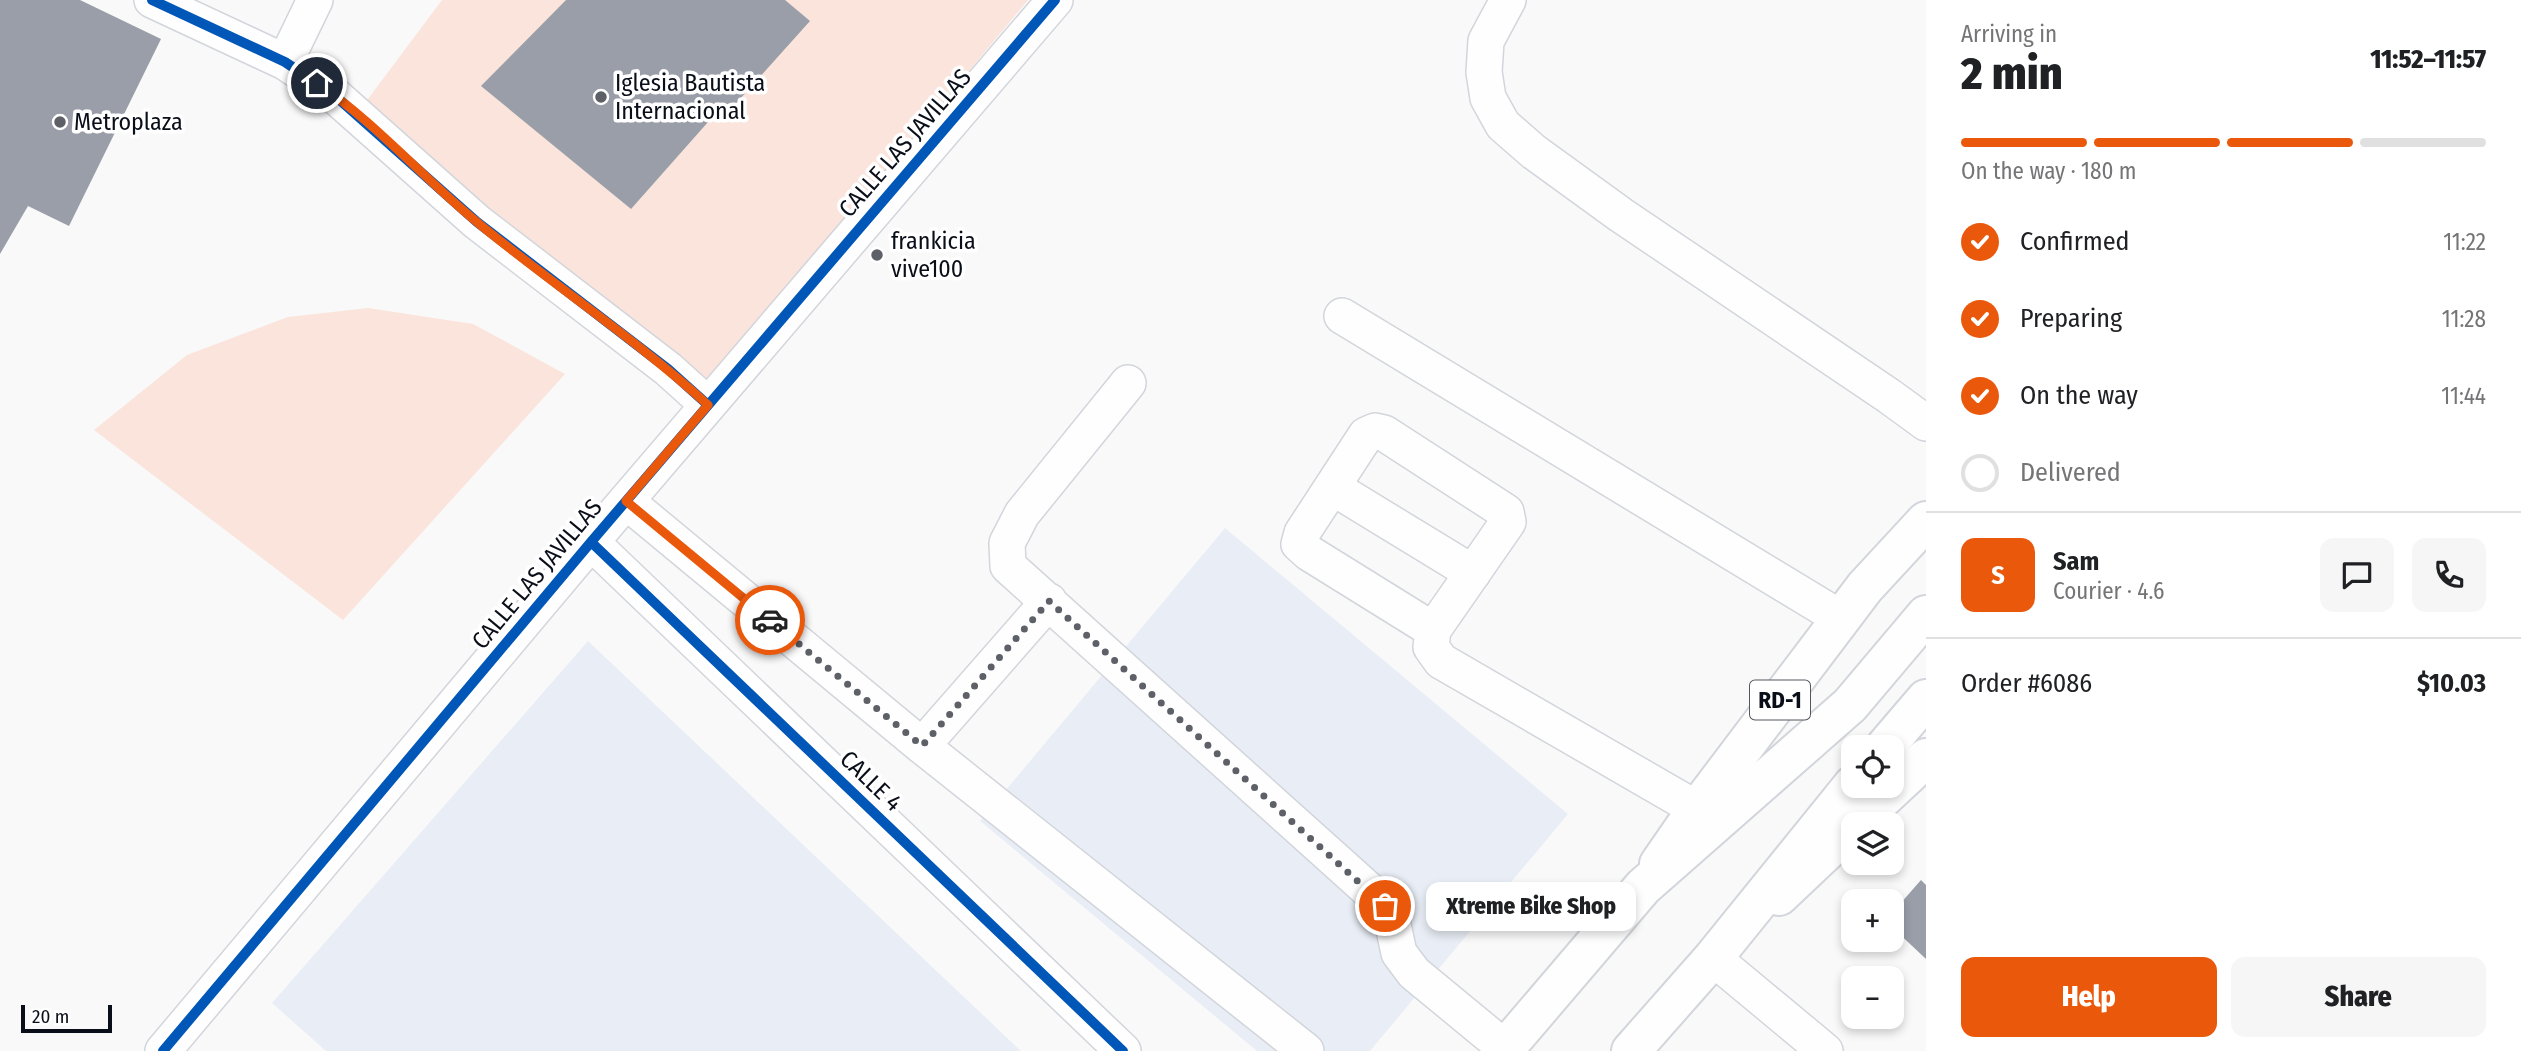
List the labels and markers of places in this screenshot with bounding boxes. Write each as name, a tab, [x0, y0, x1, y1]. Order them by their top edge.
pin	[287, 53, 347, 113]
place label: Iglesia Bautista Internacional	[615, 69, 765, 125]
marker: Iglesia Bautista Internacional	[593, 89, 609, 105]
place label: Metroplaza	[74, 108, 183, 136]
marker: Metroplaza	[52, 114, 68, 130]
place label: frankicia vive100	[891, 227, 976, 283]
marker: frankicia vive100	[869, 247, 885, 263]
pin	[1355, 876, 1415, 936]
callout: Xtreme Bike Shop	[1427, 881, 1637, 930]

